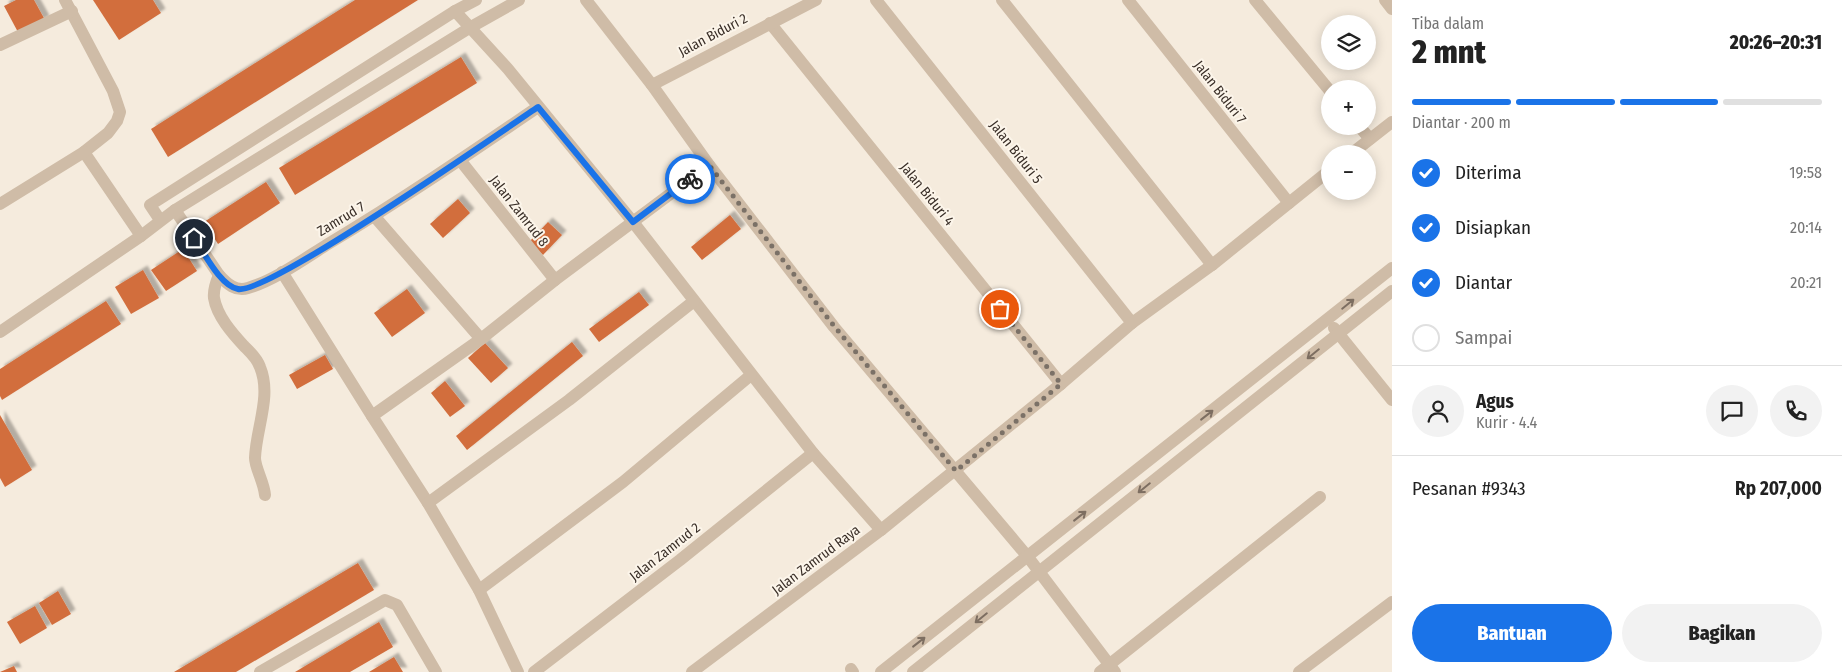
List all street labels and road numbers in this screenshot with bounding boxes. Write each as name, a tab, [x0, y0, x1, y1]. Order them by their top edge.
street label: Jalan Biduri 2	[676, 10, 750, 60]
street label: Jalan Biduri 7	[1190, 57, 1250, 127]
street label: Jalan Biduri 5	[986, 117, 1046, 187]
street label: Jalan Biduri 4	[896, 159, 958, 229]
street label: Jalan Zamrud 8	[486, 172, 552, 250]
street label: Zamrud 7	[314, 198, 368, 240]
street label: Jalan Zamrud 2	[626, 519, 704, 585]
street label: Jalan Zamrud Raya	[769, 521, 863, 599]

